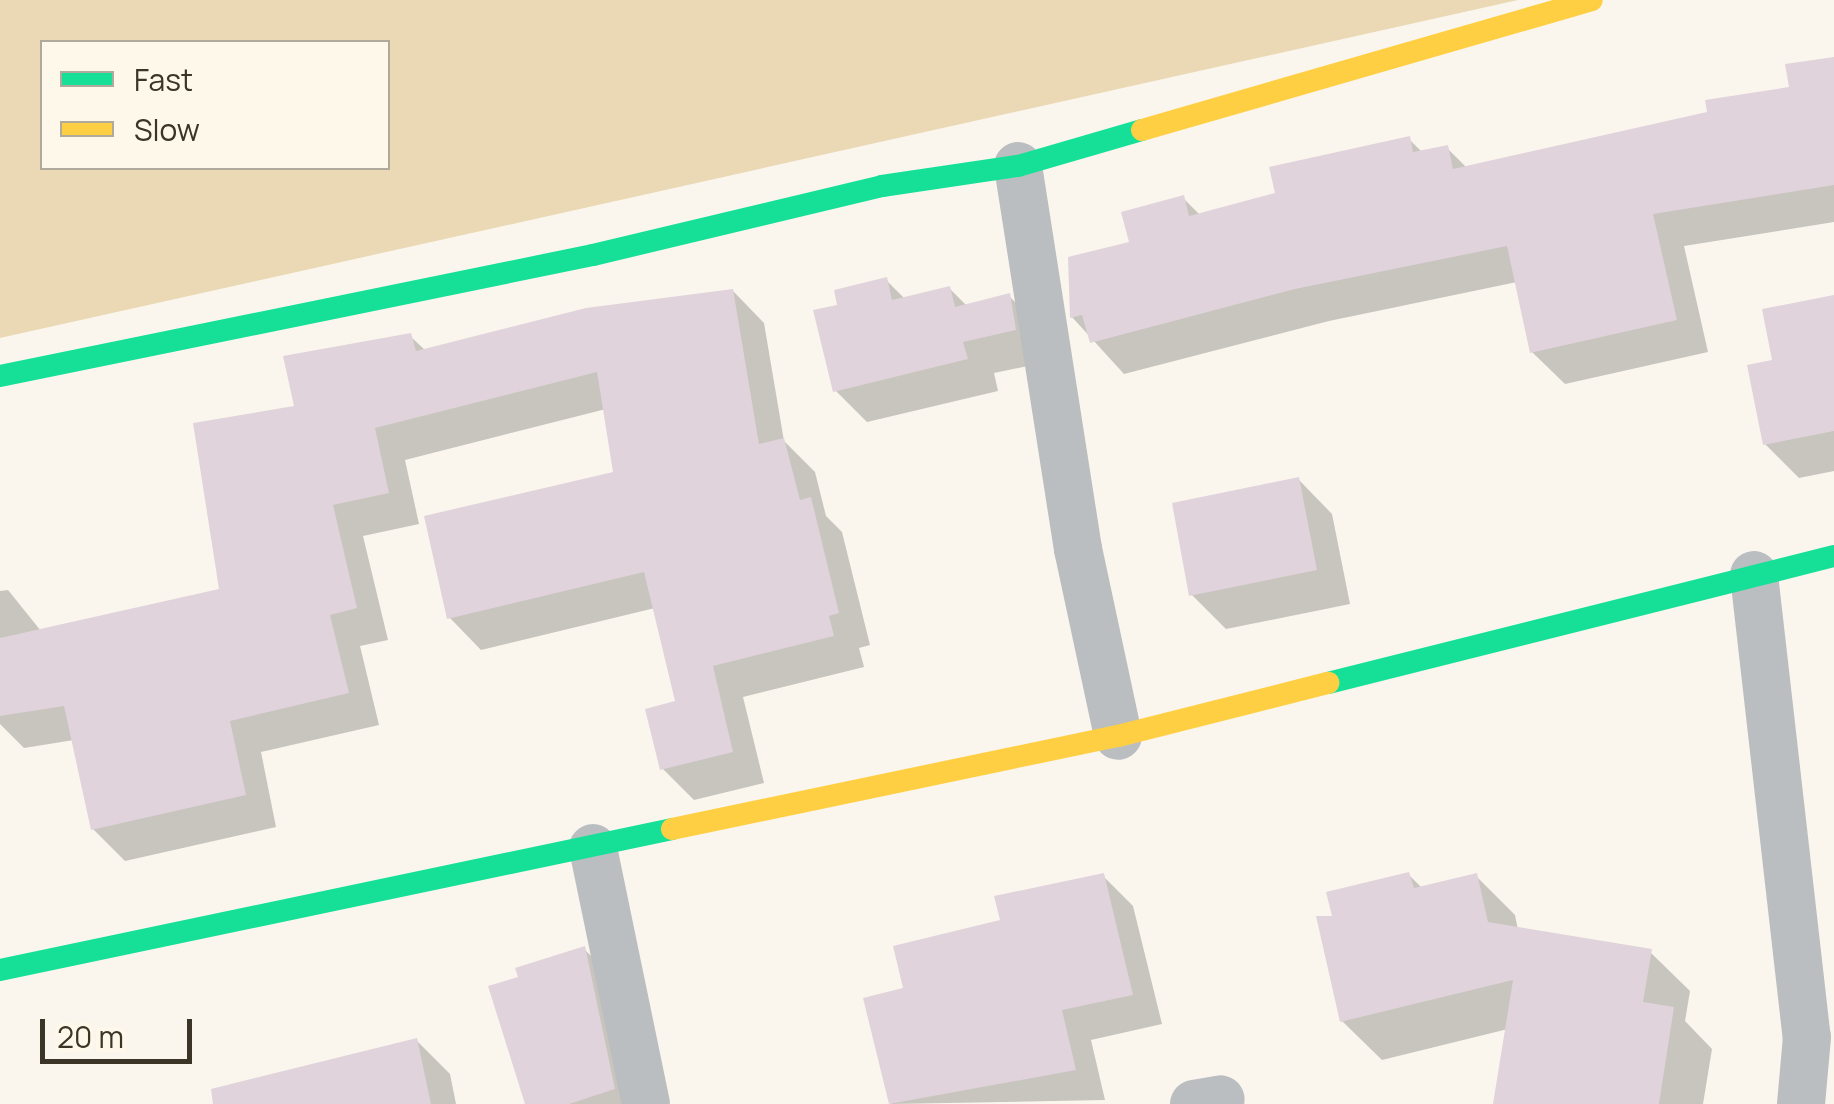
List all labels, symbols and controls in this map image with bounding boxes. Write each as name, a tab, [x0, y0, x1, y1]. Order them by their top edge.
legend	[40, 40, 390, 170]
text: Fast	[134, 59, 193, 100]
text: Slow	[134, 109, 200, 150]
scale bar	[45, 999, 198, 1061]
text: 20 m	[57, 1016, 124, 1057]

